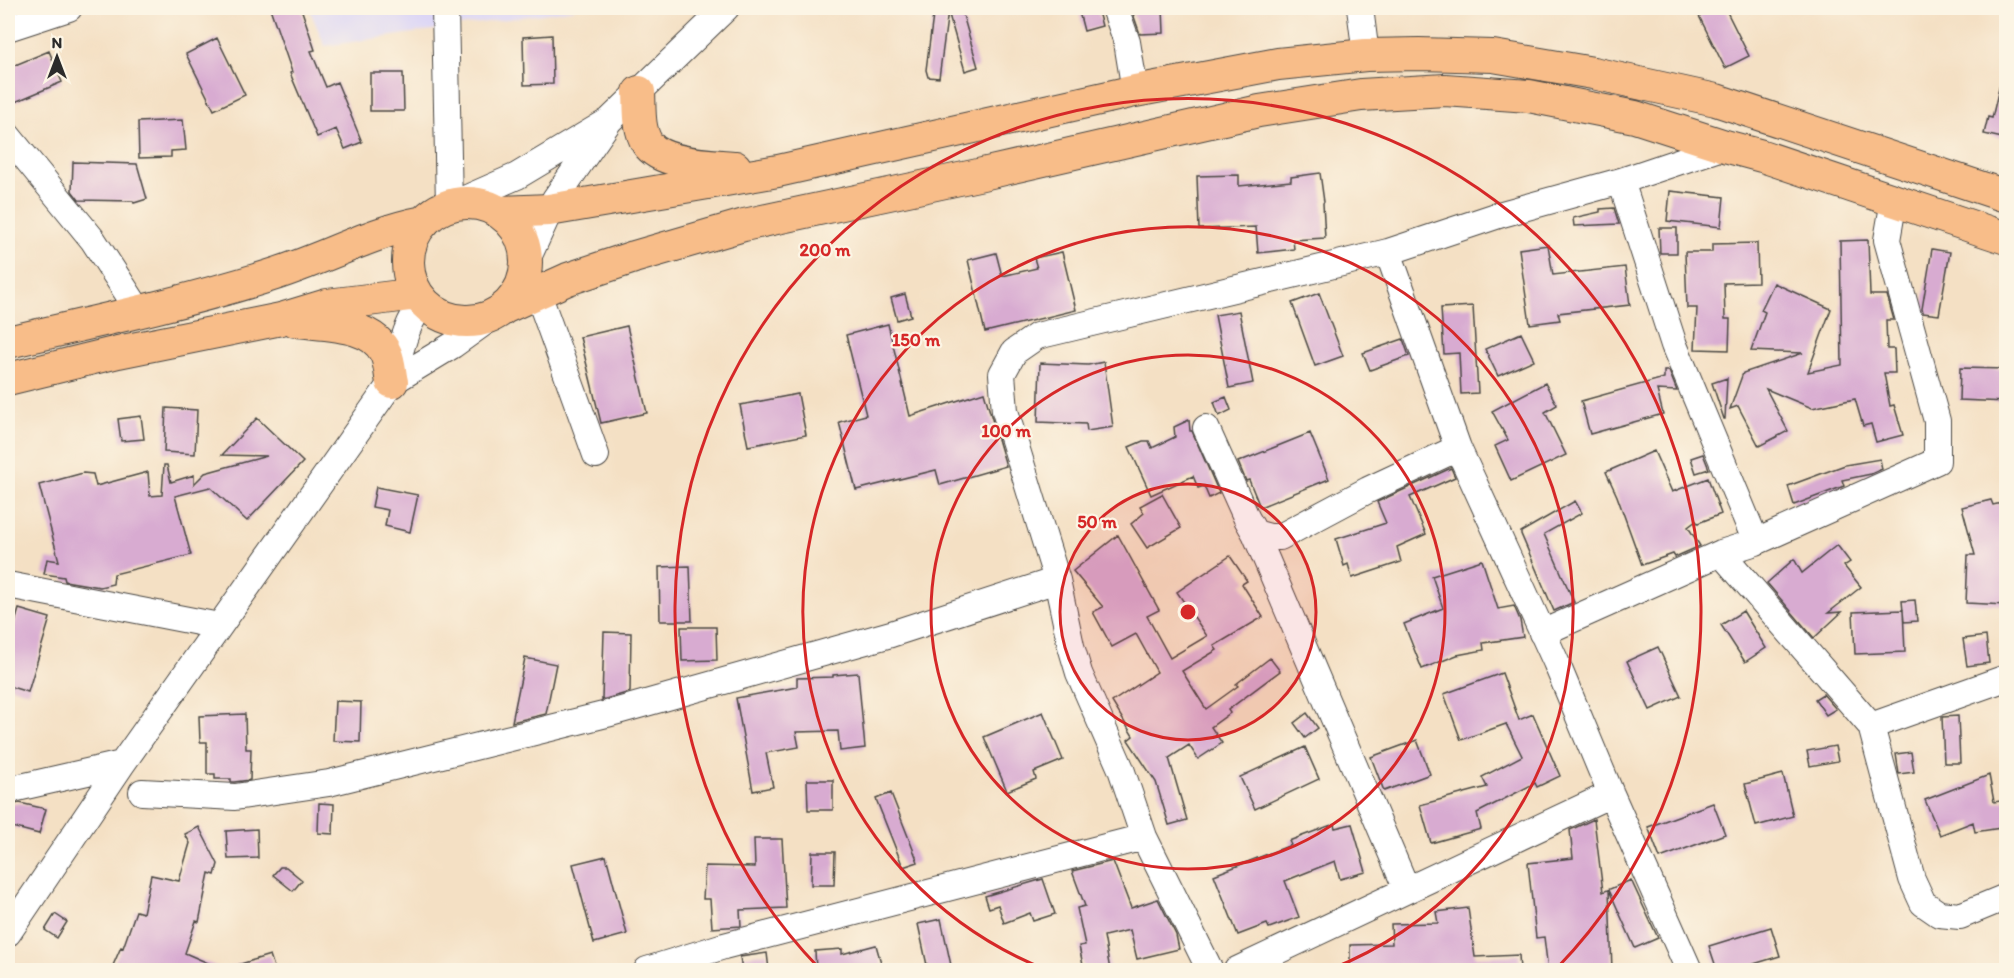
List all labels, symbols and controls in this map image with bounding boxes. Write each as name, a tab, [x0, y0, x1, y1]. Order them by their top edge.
north arrow	[27, 27, 87, 87]
text: N	[52, 33, 62, 52]
text: 200 m	[800, 239, 851, 261]
text: 150 m	[892, 329, 941, 351]
text: 100 m	[981, 420, 1032, 442]
text: 50 m	[1077, 511, 1118, 533]
centre of rings	[1178, 602, 1198, 622]

